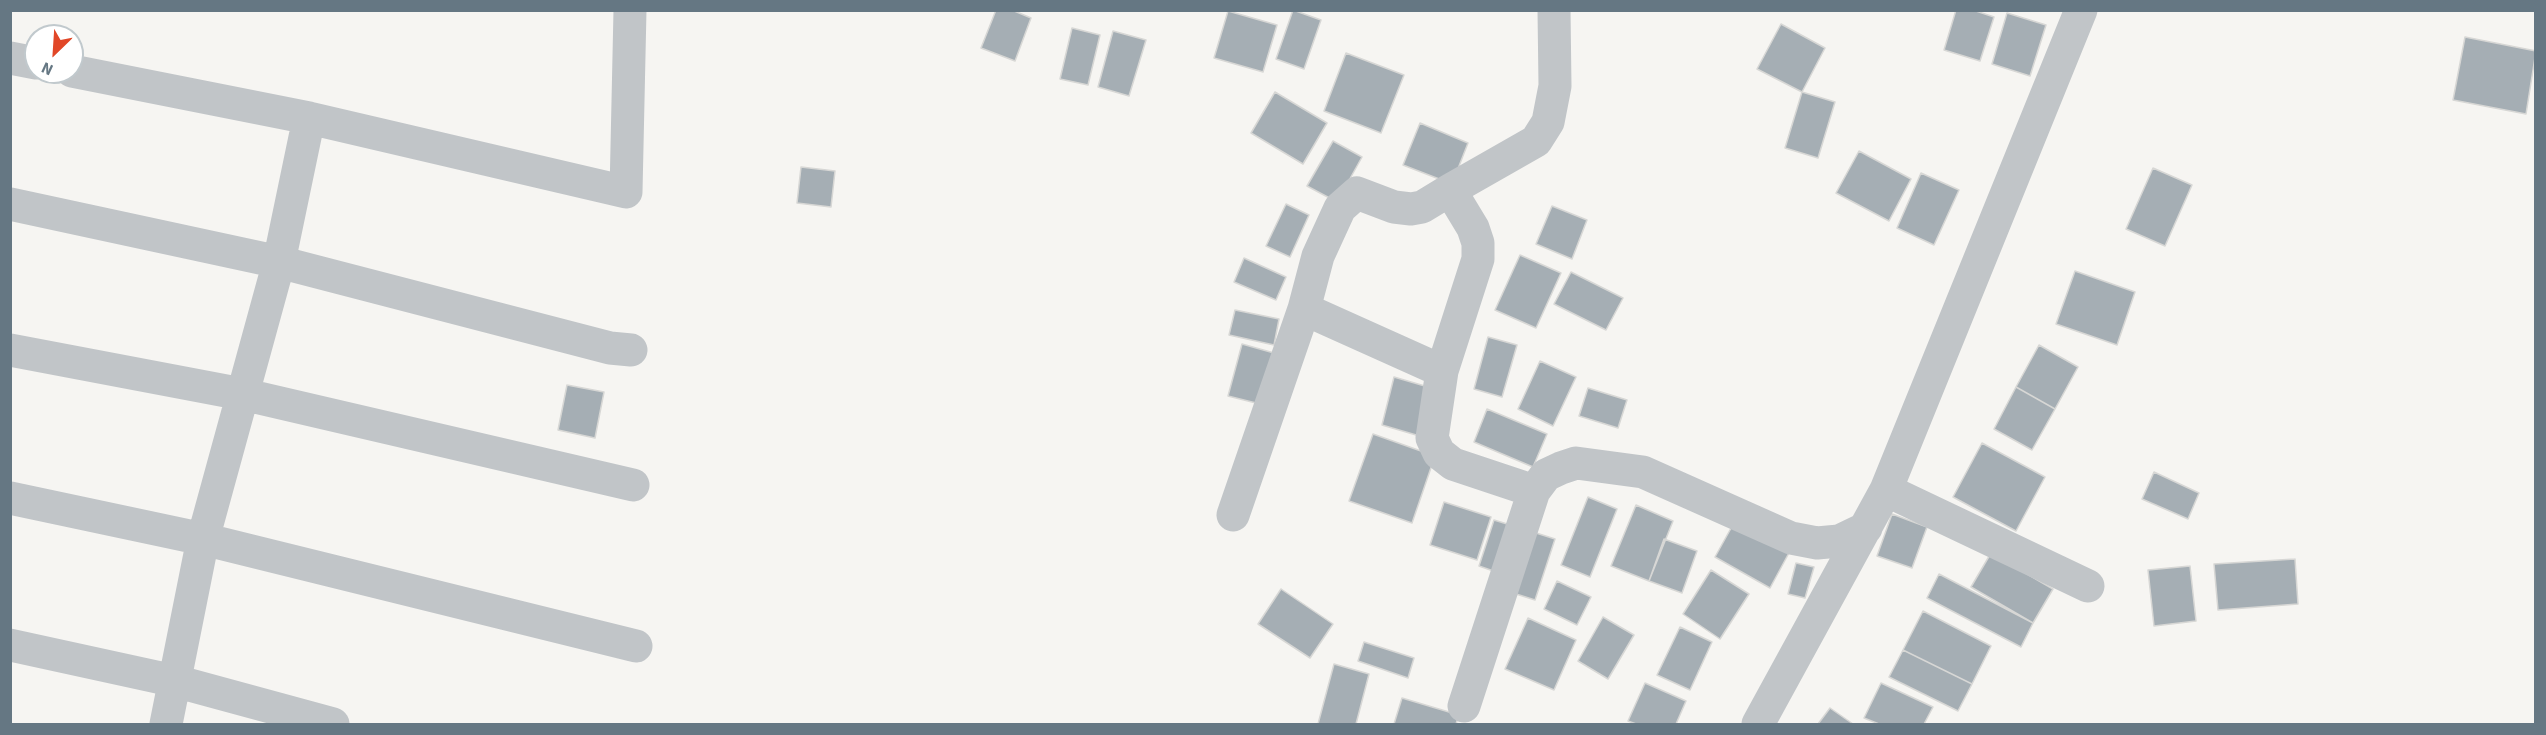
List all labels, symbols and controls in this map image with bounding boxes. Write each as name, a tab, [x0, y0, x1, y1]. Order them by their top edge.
north arrow	[24, 24, 84, 84]
text: N	[38, 56, 57, 81]

